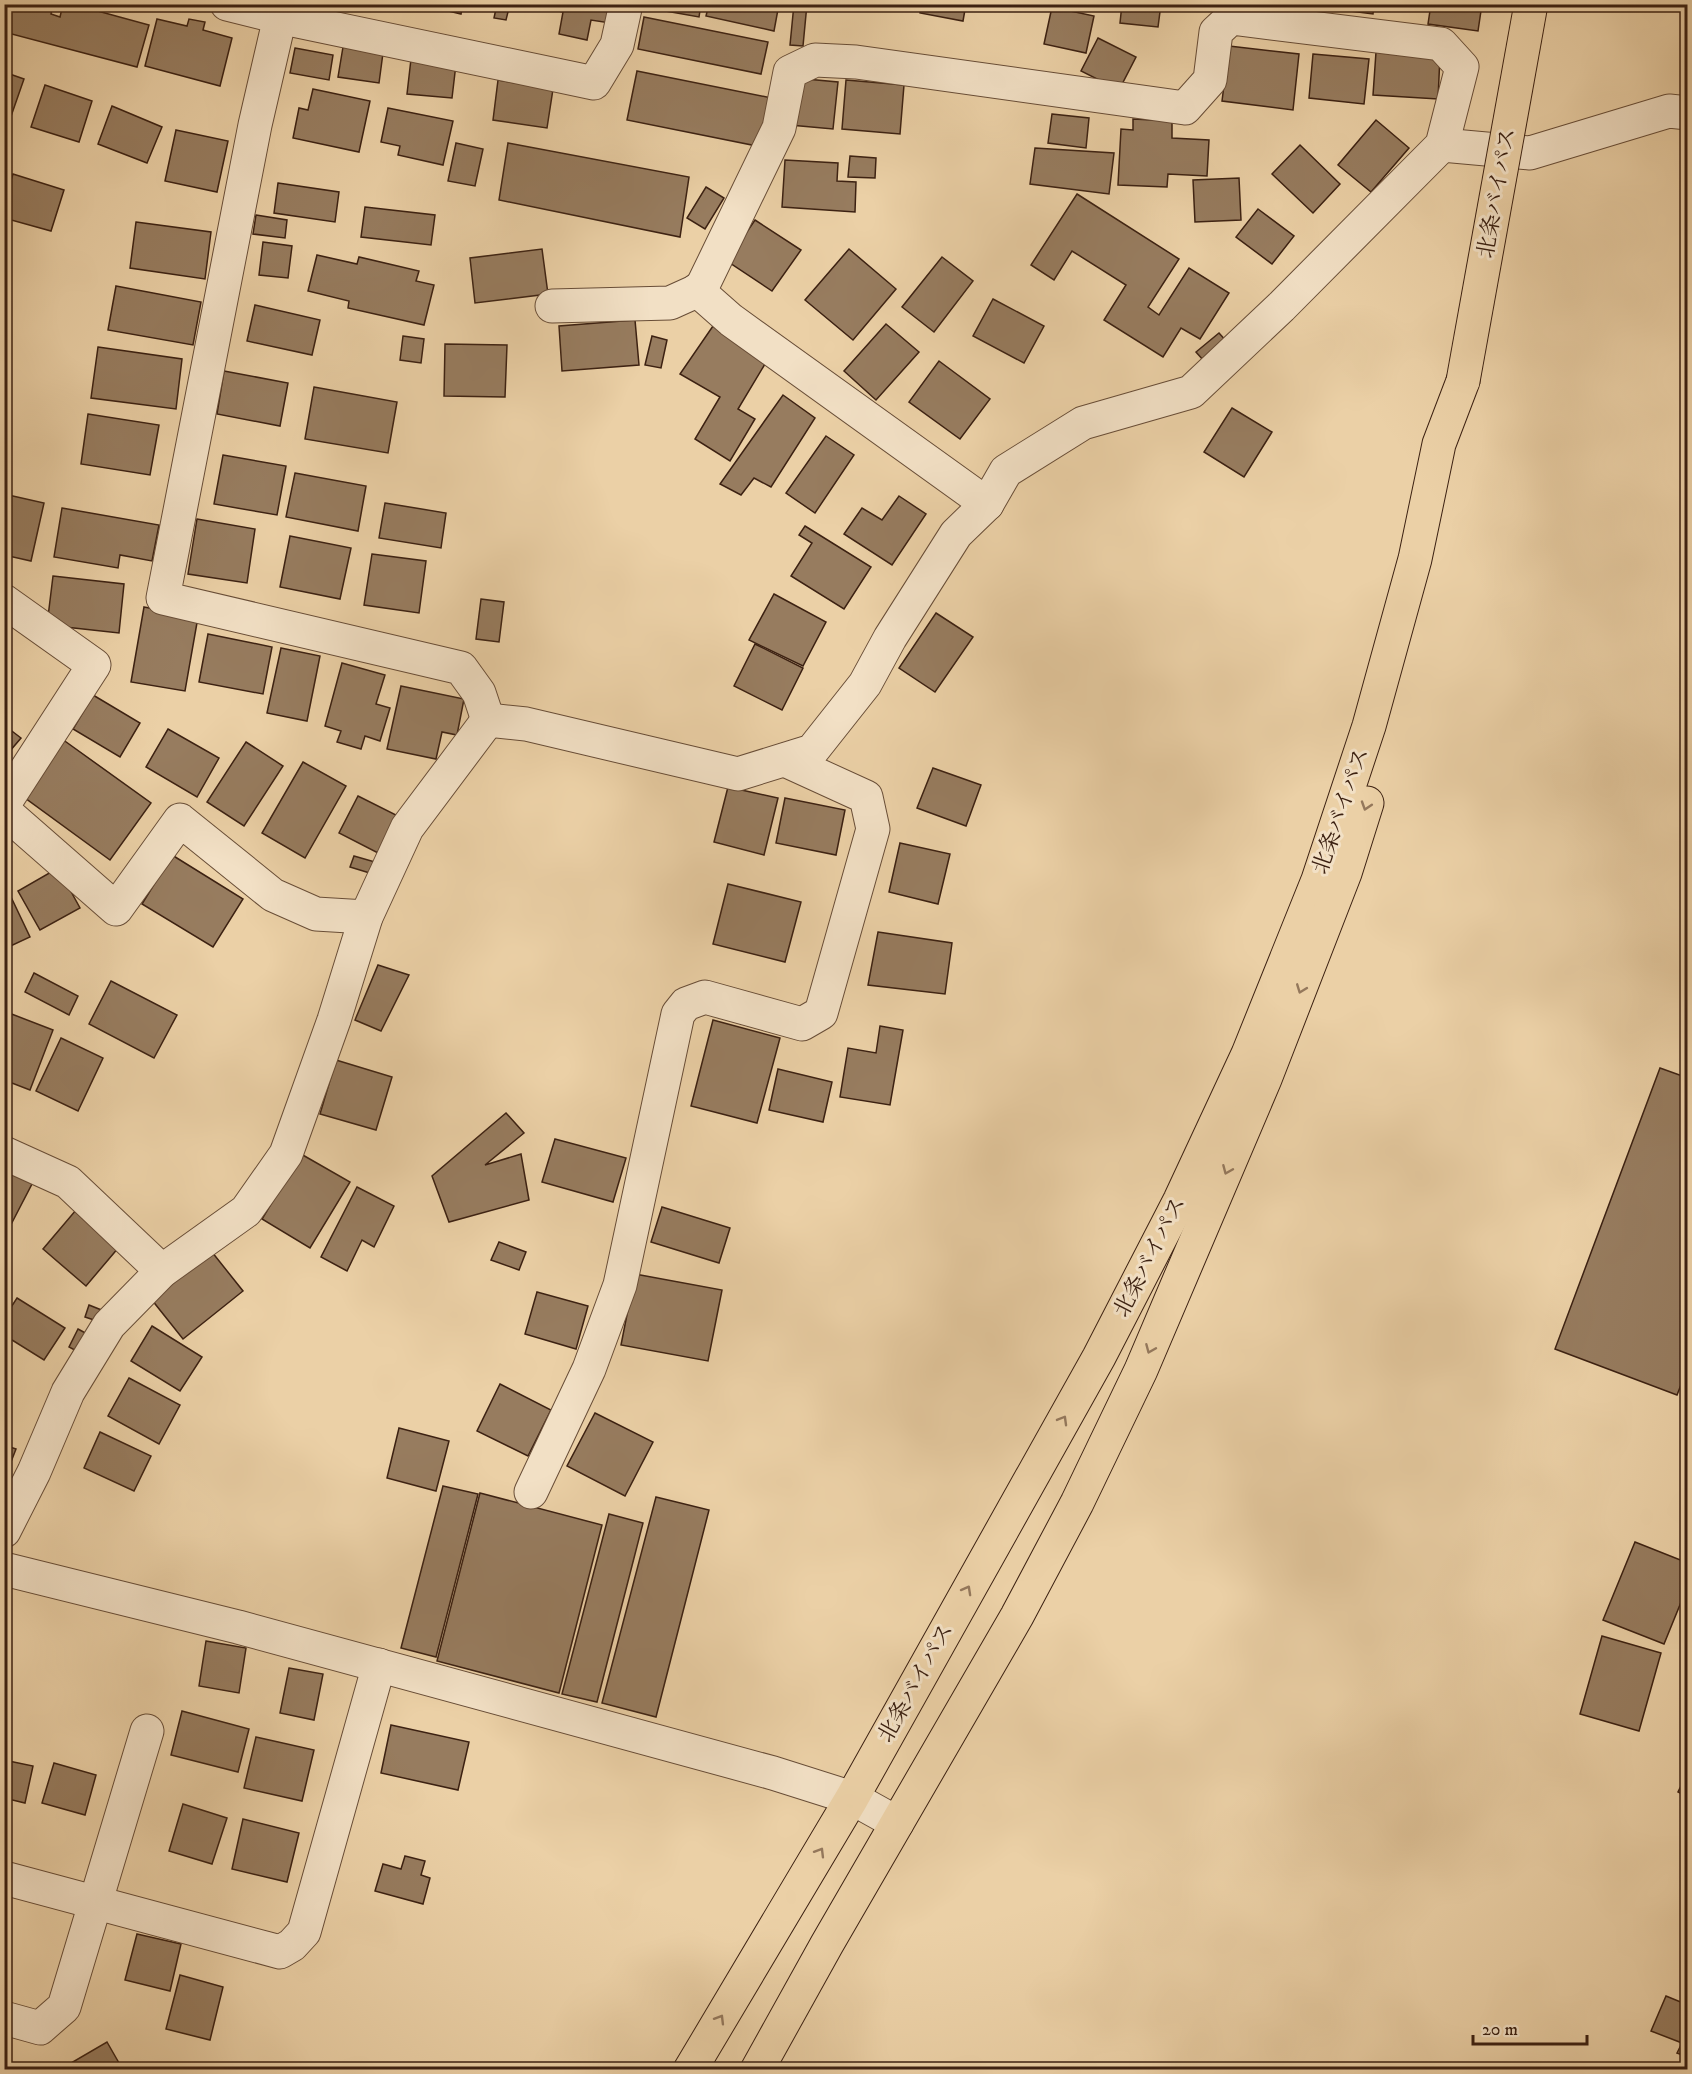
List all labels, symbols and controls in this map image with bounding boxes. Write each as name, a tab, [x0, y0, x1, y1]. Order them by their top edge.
street label: 北条バイパス	[1472, 126, 1522, 260]
street label: 北条バイパス	[1307, 744, 1375, 878]
one-way arrow	[1361, 800, 1374, 811]
one-way arrow	[1296, 983, 1308, 994]
one-way arrow	[1222, 1163, 1234, 1174]
street label: 北条バイパス	[1108, 1192, 1192, 1322]
one-way arrow	[1145, 1343, 1157, 1354]
one-way arrow	[1056, 1416, 1067, 1427]
one-way arrow	[960, 1586, 971, 1597]
street label: 北条バイパス	[872, 1619, 960, 1747]
one-way arrow	[812, 1848, 824, 1858]
scale bar	[1473, 2008, 1587, 2046]
one-way arrow	[713, 2015, 724, 2025]
text: 20 m	[1482, 2019, 1518, 2041]

